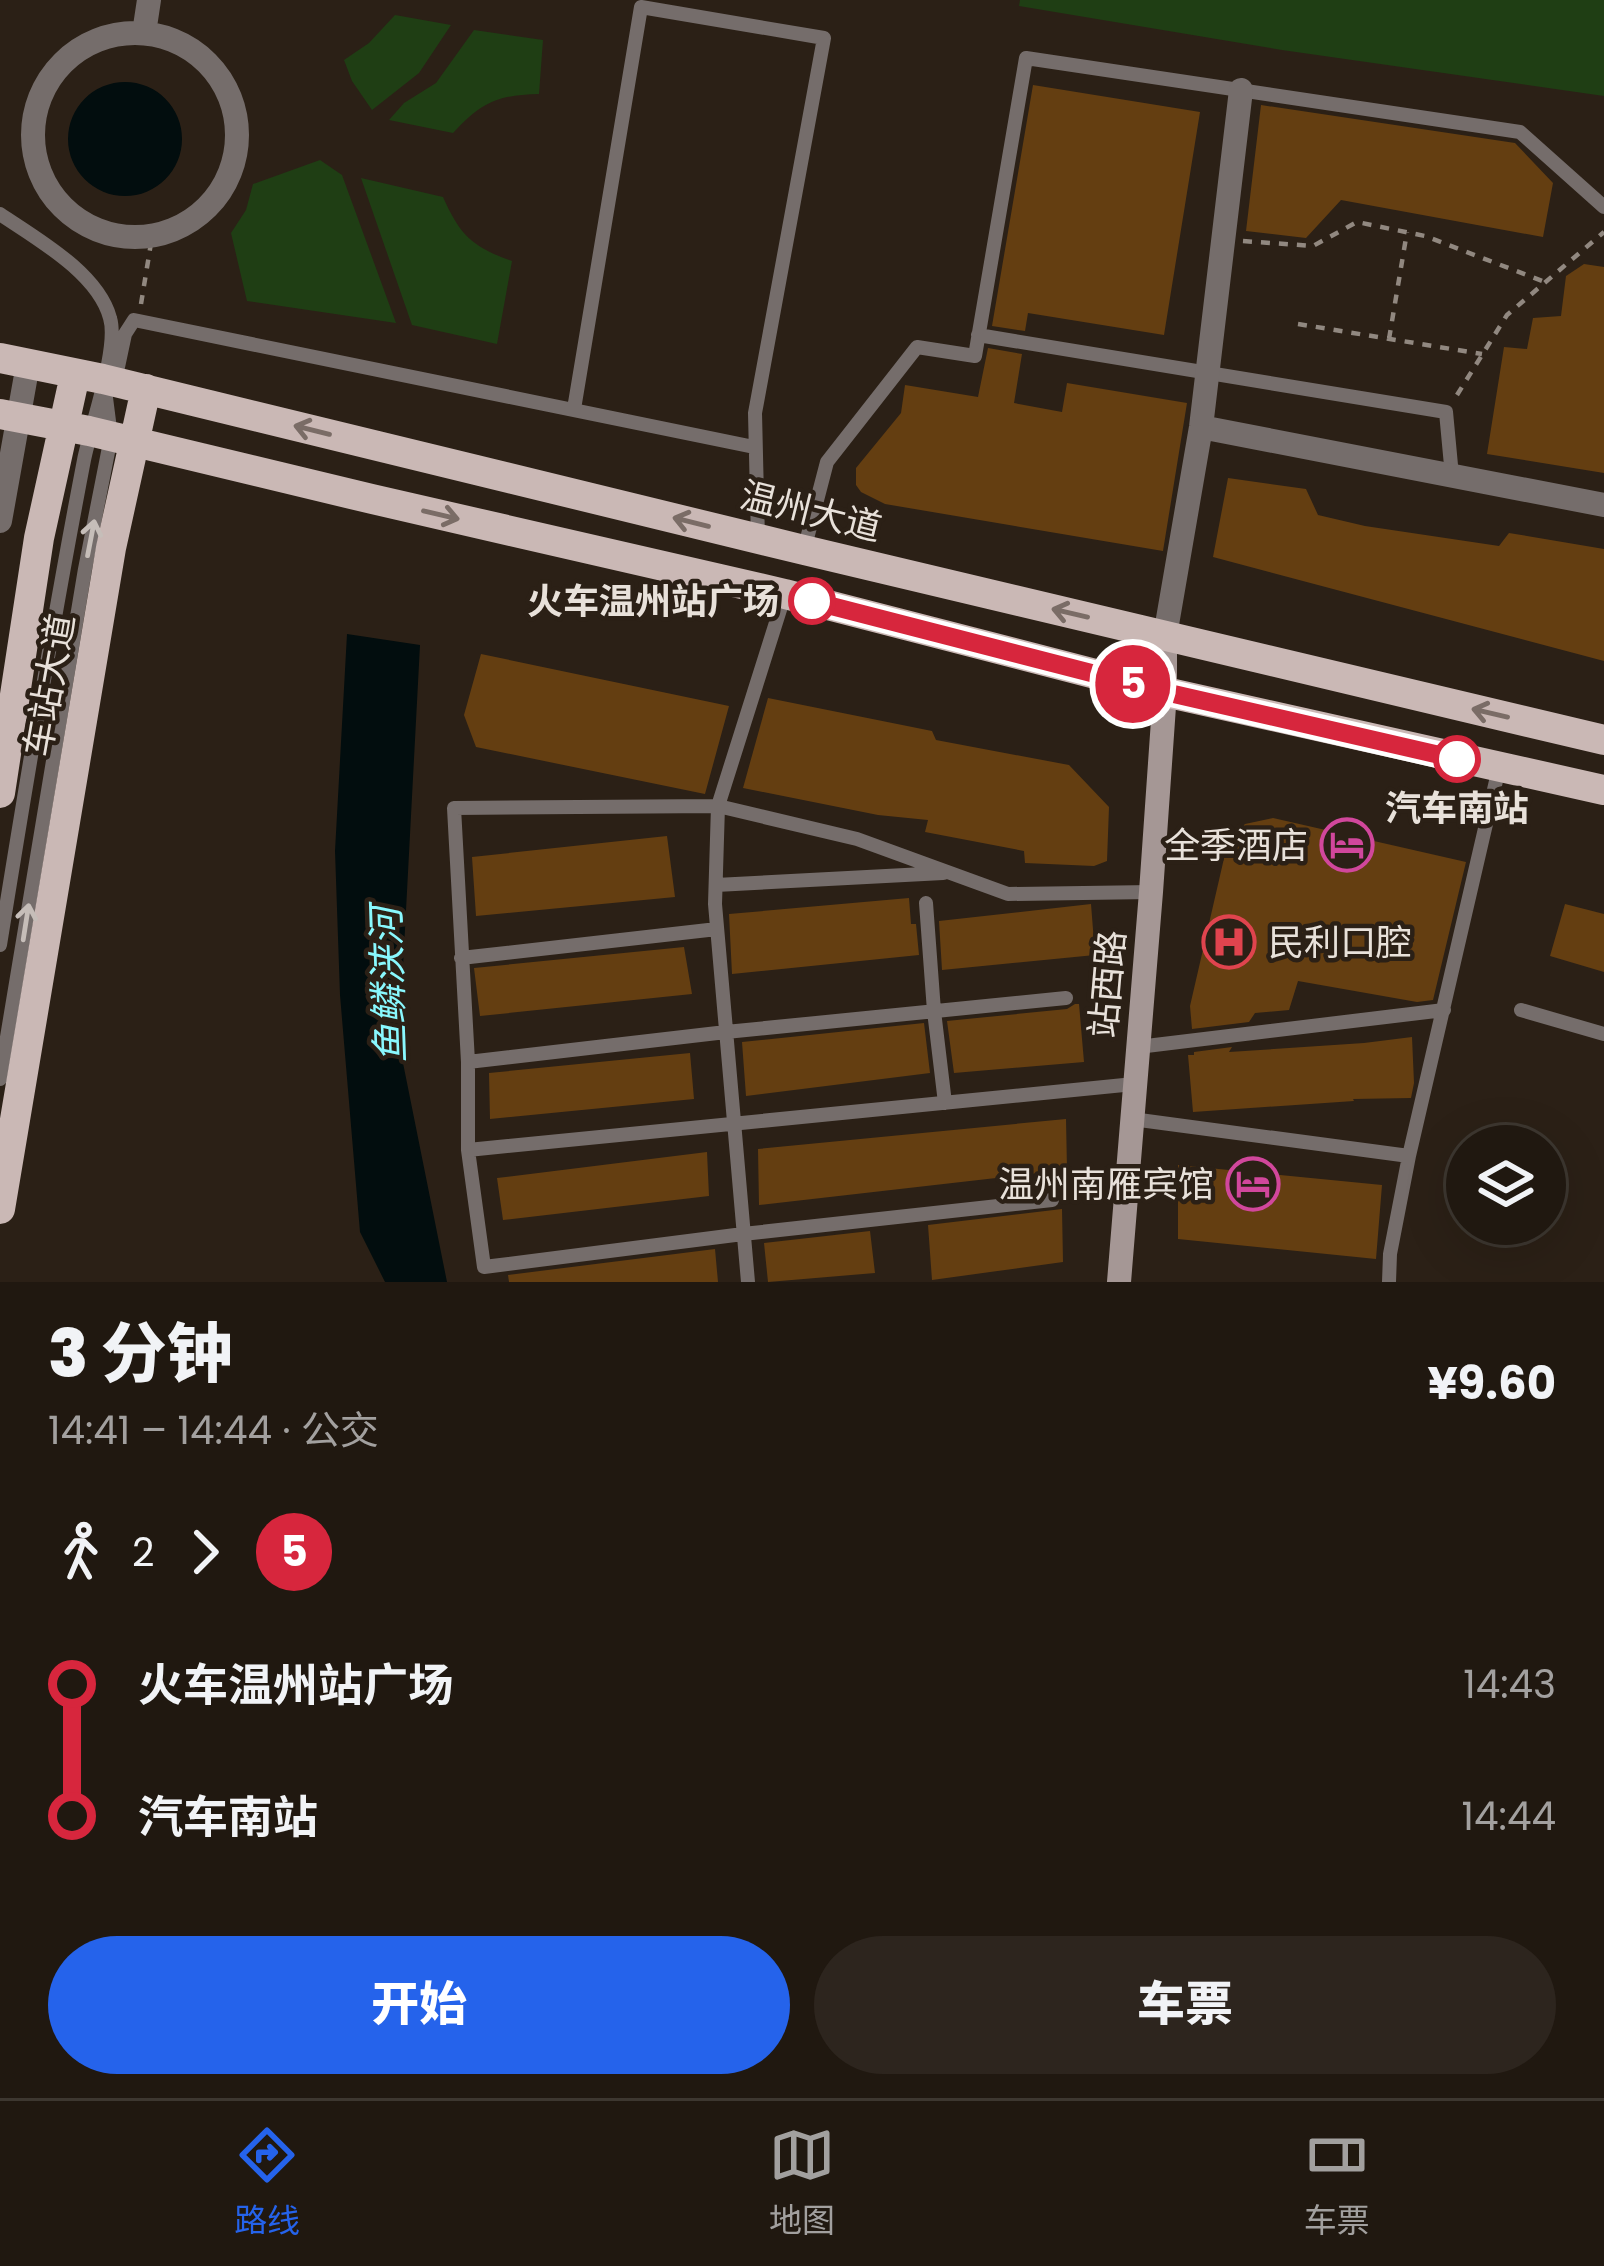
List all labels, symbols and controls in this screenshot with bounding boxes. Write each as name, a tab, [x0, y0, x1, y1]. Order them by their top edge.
one-way arrow	[293, 418, 331, 440]
street label: 温州大道	[735, 469, 887, 554]
one-way arrow	[422, 505, 460, 528]
one-way arrow	[672, 510, 710, 532]
one-way arrow	[81, 519, 103, 558]
place label: 火车温州站广场	[527, 576, 779, 627]
marker: 火车温州站广场	[790, 579, 834, 623]
one-way arrow	[1051, 601, 1089, 623]
street label: 车站大道	[12, 610, 87, 760]
line badge: 5	[1094, 645, 1172, 723]
text: 5	[1119, 654, 1147, 713]
one-way arrow	[1472, 701, 1510, 723]
marker: 汽车南站	[1435, 737, 1479, 781]
place label: 汽车南站	[1385, 783, 1529, 834]
hotel icon: 全季酒店	[1319, 817, 1375, 873]
place label: 全季酒店	[1164, 820, 1308, 871]
water label: 鱼鳞浃河	[358, 899, 419, 1064]
one-way arrow	[15, 904, 38, 943]
hospital icon: 民利口腔	[1201, 914, 1257, 970]
place label: 民利口腔	[1268, 917, 1412, 968]
street label: 站西路	[1077, 928, 1138, 1040]
map controls	[1446, 1125, 1566, 1245]
button: layers	[1446, 1125, 1566, 1245]
hotel icon: 温州南雁宾馆	[1225, 1156, 1281, 1212]
place label: 温州南雁宾馆	[998, 1159, 1214, 1210]
text: 3 分钟	[48, 1308, 233, 1400]
text: ¥9.60	[1427, 1352, 1556, 1415]
text: 14:41 – 14:44 · 公交	[48, 1403, 379, 1458]
icon: walk	[48, 1519, 114, 1585]
icon: forward	[172, 1519, 238, 1585]
text: 5	[280, 1522, 308, 1581]
text: 2	[132, 1525, 154, 1580]
text: 火车温州站广场	[138, 1654, 453, 1717]
text: 14:43	[1463, 1657, 1556, 1712]
text: 汽车南站	[138, 1786, 318, 1849]
text: 14:44	[1462, 1789, 1556, 1844]
button: 开始	[48, 1936, 790, 2074]
button: 车票	[814, 1936, 1556, 2074]
tab: 路线	[234, 2122, 300, 2246]
tab: 地图	[769, 2122, 835, 2246]
tab: 车票	[1304, 2122, 1370, 2246]

